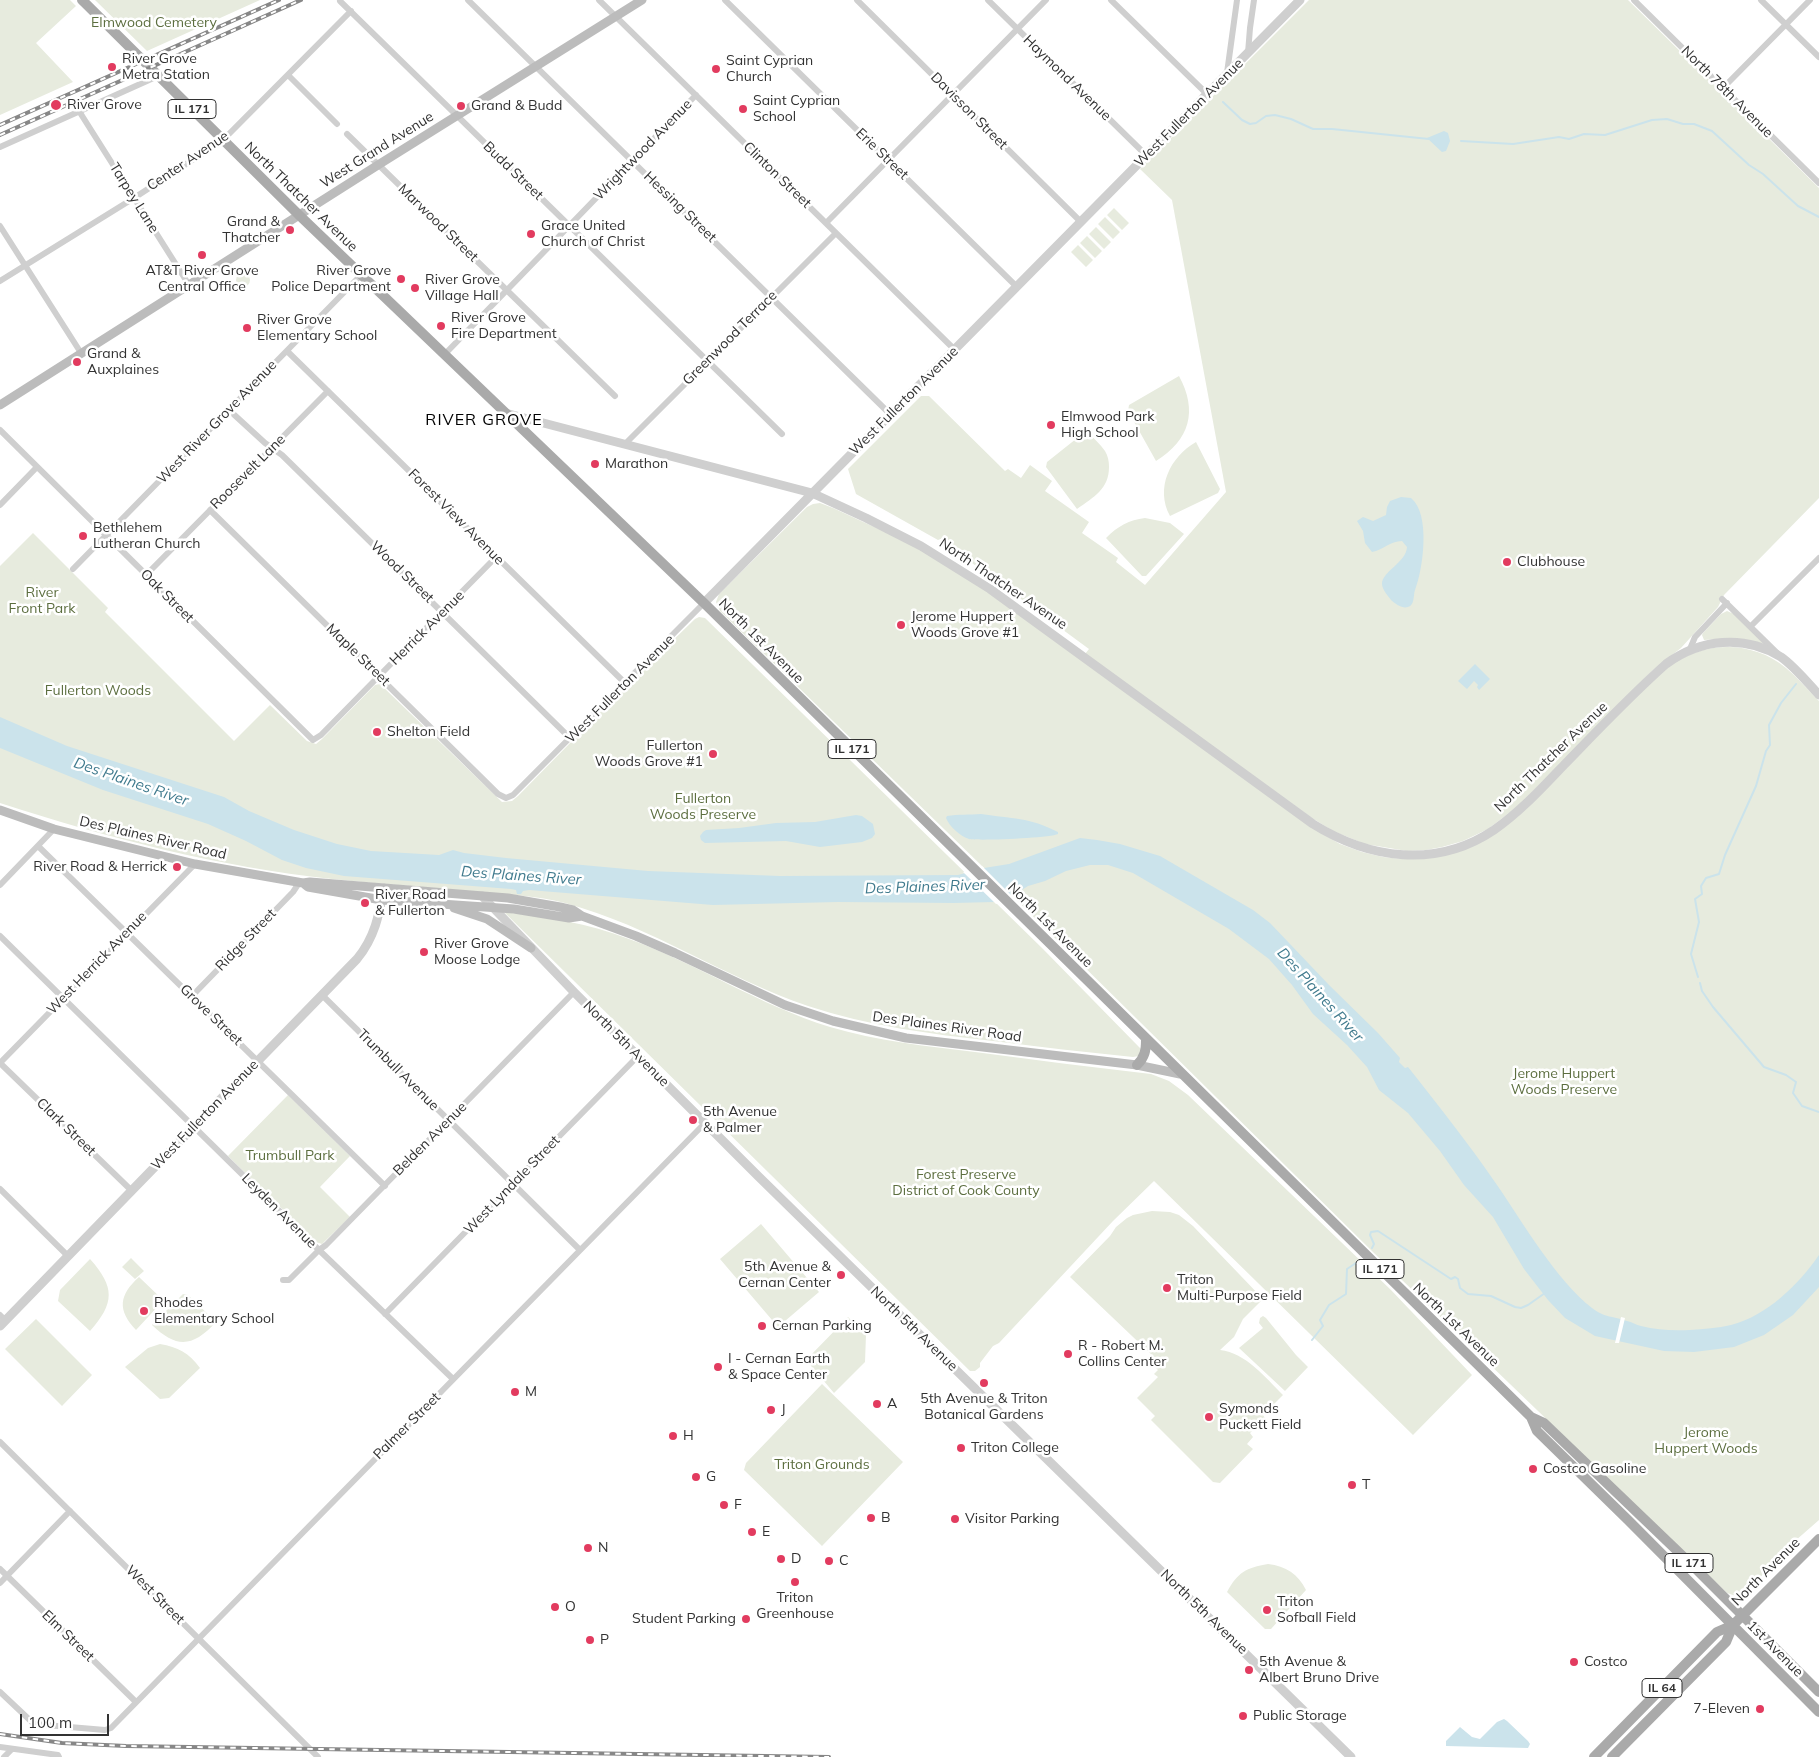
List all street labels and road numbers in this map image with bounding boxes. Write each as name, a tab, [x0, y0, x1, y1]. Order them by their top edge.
street label: Haymond Avenue	[1020, 32, 1114, 124]
street label: North 78th Avenue	[1678, 43, 1776, 141]
street label: West Fullerton Avenue	[1131, 55, 1247, 171]
street label: Davisson Street	[927, 69, 1011, 153]
street label: Wrightwood Avenue	[591, 96, 695, 204]
road number: IL 171	[168, 100, 216, 118]
street label: West Grand Avenue	[317, 108, 437, 192]
street label: Erie Street	[852, 125, 912, 183]
street label: Center Avenue	[144, 128, 232, 194]
street label: Budd Street	[480, 138, 546, 204]
street label: Clinton Street	[740, 138, 814, 212]
street label: North Thatcher Avenue	[241, 139, 361, 255]
street label: Tarpey Lane	[106, 160, 162, 236]
street label: Hessing Street	[640, 168, 720, 246]
street label: Marwood Street	[394, 181, 482, 265]
street label: Greenwood Terrace	[679, 287, 781, 389]
street label: West Fullerton Avenue	[846, 343, 962, 459]
street label: West River Grove Avenue	[154, 357, 280, 487]
street label: Roosevelt Lane	[207, 431, 289, 513]
street label: Forest View Avenue	[405, 466, 507, 568]
street label: North Thatcher Avenue	[936, 535, 1070, 633]
street label: Wood Street	[367, 538, 437, 606]
street label: Oak Street	[137, 566, 197, 626]
street label: Herrick Avenue	[386, 587, 468, 669]
street label: North 1st Avenue	[715, 595, 807, 687]
street label: Maple Street	[323, 620, 393, 690]
street label: West Fullerton Avenue	[562, 631, 678, 747]
street label: North Thatcher Avenue	[1491, 699, 1611, 815]
road number: IL 171	[828, 740, 876, 759]
street label: Des Plaines River Road	[78, 813, 228, 863]
street label: North 1st Avenue	[1004, 879, 1096, 971]
street label: Ridge Street	[212, 905, 280, 975]
street label: West Herrick Avenue	[44, 908, 150, 1018]
street label: Grove Street	[176, 981, 246, 1049]
street label: North 5th Avenue	[580, 998, 672, 1090]
street label: Des Plaines River Road	[871, 1008, 1023, 1046]
street label: Trumbull Avenue	[354, 1026, 442, 1114]
street label: West Fullerton Avenue	[148, 1056, 262, 1174]
street label: Clark Street	[33, 1095, 99, 1159]
street label: Belden Avenue	[390, 1099, 470, 1179]
street label: West Lyndale Street	[461, 1132, 563, 1238]
street label: Leyden Avenue	[238, 1170, 320, 1252]
road number: IL 171	[1356, 1260, 1404, 1278]
street label: North 1st Avenue	[1409, 1280, 1503, 1370]
street label: North 5th Avenue	[867, 1283, 961, 1375]
street label: Palmer Street	[370, 1389, 444, 1463]
street label: North Avenue	[1728, 1534, 1804, 1610]
road number: IL 171	[1665, 1554, 1713, 1572]
street label: West Street	[122, 1562, 188, 1628]
street label: North 5th Avenue	[1157, 1566, 1251, 1658]
street label: Elm Street	[38, 1607, 98, 1665]
street label: 1st Avenue	[1743, 1617, 1807, 1681]
road number: IL 64	[1642, 1679, 1682, 1698]

